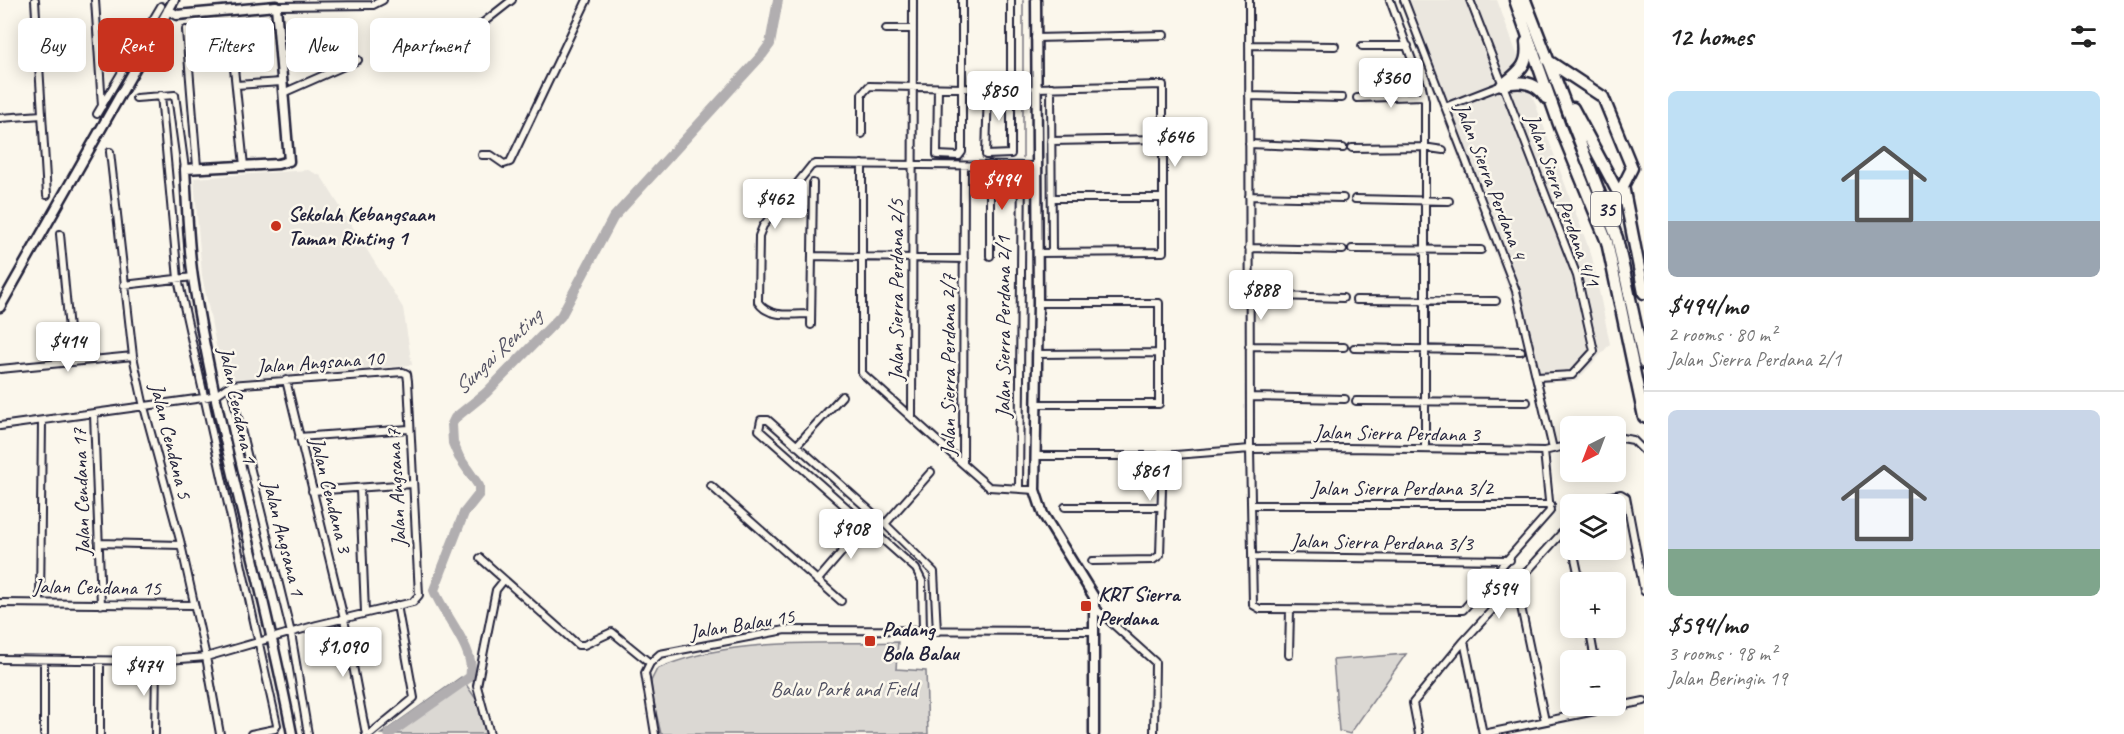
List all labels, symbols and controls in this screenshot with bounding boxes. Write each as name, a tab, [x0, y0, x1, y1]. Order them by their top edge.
chip: Buy	[18, 18, 86, 72]
chip: Rent	[98, 18, 174, 72]
chip: Filters	[186, 18, 274, 72]
chip: New	[286, 18, 358, 72]
chip: Apartment	[370, 18, 490, 72]
text: 12 homes	[1668, 20, 1753, 53]
icon: filters	[2067, 20, 2100, 53]
pin: $360	[1355, 58, 1427, 109]
text: $360	[1373, 65, 1409, 90]
pin: $850	[963, 71, 1035, 122]
text: $850	[981, 78, 1017, 103]
street label: Jalan Sierra Perdana 4	[1449, 98, 1534, 265]
street label: Jalan Sierra Perdana 4/1	[1519, 109, 1607, 291]
pin: $646	[1139, 117, 1211, 168]
text: $646	[1157, 124, 1193, 149]
icon: home	[1830, 130, 1938, 238]
pin: $494	[966, 160, 1038, 211]
text: $494	[984, 167, 1020, 192]
pin: $462	[739, 179, 811, 230]
text: $462	[757, 186, 793, 211]
road number: 35	[1591, 192, 1621, 226]
street label: Jalan Sierra Perdana 2/5	[883, 198, 909, 382]
place label: Sekolah Kebangsaan Taman Rinting 1	[288, 201, 435, 251]
marker: Sekolah Kebangsaan Taman Rinting 1	[269, 219, 283, 233]
street label: Jalan Sierra Perdana 2/1	[990, 235, 1016, 419]
pin: $888	[1225, 270, 1297, 321]
street label: Jalan Sierra Perdana 2/7	[935, 273, 961, 457]
text: $888	[1243, 277, 1279, 302]
text: $494/mo	[1668, 289, 1748, 322]
water label: Sungai Renting	[448, 300, 550, 401]
pin: $414	[32, 322, 104, 373]
text: 2 rooms · 80 m²	[1668, 322, 1776, 347]
text: $414	[50, 329, 86, 354]
street label: Jalan Cendana 1	[213, 344, 263, 467]
street label: Jalan Angsana 10	[254, 344, 386, 379]
text: Jalan Sierra Perdana 2/1	[1668, 347, 1841, 372]
street label: Jalan Cendana 5	[144, 380, 198, 503]
north arrow	[1560, 416, 1626, 482]
map controls	[1560, 416, 1626, 716]
street label: Jalan Sierra Perdana 3	[1313, 419, 1481, 447]
street label: Jalan Cendana 17	[66, 426, 96, 557]
street label: Jalan Angsana 7	[380, 427, 412, 549]
street label: Jalan Cendana 3	[304, 434, 358, 557]
icon: home	[1830, 449, 1938, 557]
pin: $861	[1114, 451, 1186, 502]
text: $861	[1132, 458, 1168, 483]
street label: Jalan Sierra Perdana 3/2	[1310, 475, 1494, 501]
street label: Jalan Angsana 1	[257, 477, 311, 600]
button: layers	[1560, 494, 1626, 560]
pin: $908	[815, 509, 887, 560]
text: $908	[833, 516, 869, 541]
street label: Jalan Sierra Perdana 3/3	[1290, 527, 1475, 557]
pin: $594	[1463, 569, 1535, 620]
button: +	[1560, 572, 1626, 638]
street label: Jalan Cendana 15	[32, 573, 163, 601]
text: $594	[1481, 576, 1517, 601]
place label: KRT Sierra Perdana	[1098, 581, 1182, 631]
marker: KRT Sierra Perdana	[1079, 599, 1093, 613]
street label: Jalan Balau 15	[687, 603, 798, 645]
text: $594/mo	[1668, 608, 1747, 641]
place label: Padang Bola Balau	[882, 616, 961, 666]
pin: $1,090	[294, 627, 392, 678]
text: $1,090	[319, 634, 367, 659]
marker: Padang Bola Balau	[863, 634, 877, 648]
text: 3 rooms · 98 m²	[1668, 641, 1776, 666]
pin: $474	[108, 646, 180, 697]
button: −	[1560, 650, 1626, 716]
text: $474	[126, 653, 162, 678]
text: Jalan Beringin 19	[1668, 666, 1787, 691]
park label: Balau Park and Field	[771, 676, 921, 702]

